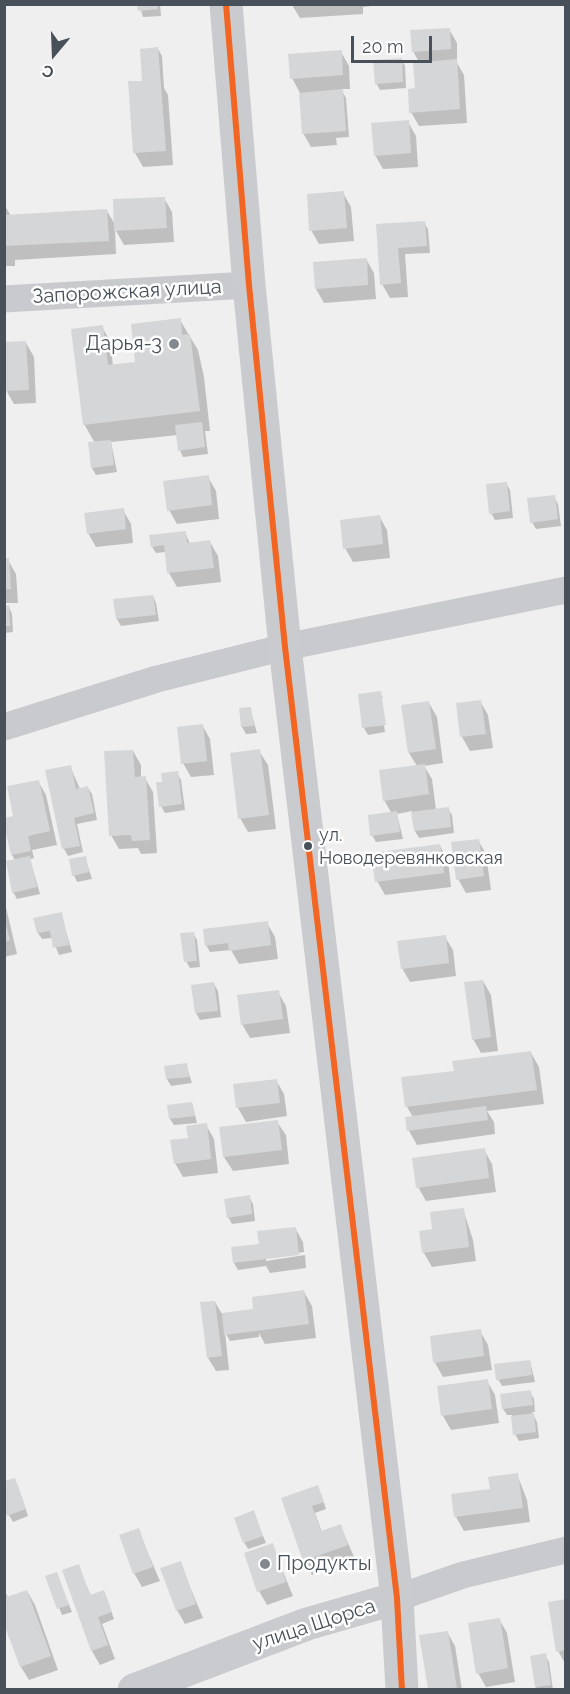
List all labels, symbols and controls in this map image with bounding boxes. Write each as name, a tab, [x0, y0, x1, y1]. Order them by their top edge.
north arrow	[24, 24, 84, 84]
scale bar	[354, 24, 435, 62]
text: 20 m	[362, 36, 404, 57]
text: С	[40, 61, 56, 82]
street label: Запорожская улица	[32, 275, 222, 309]
place label: Дарья-3	[85, 332, 162, 356]
marker: Дарья-3	[167, 337, 181, 351]
place label: ул. Новодеревянковская	[319, 825, 503, 868]
marker: ул. Новодеревянковская	[302, 840, 314, 852]
place label: Продукты	[277, 1552, 371, 1576]
marker: Продукты	[258, 1557, 272, 1571]
street label: улица Щорса	[250, 1594, 378, 1656]

